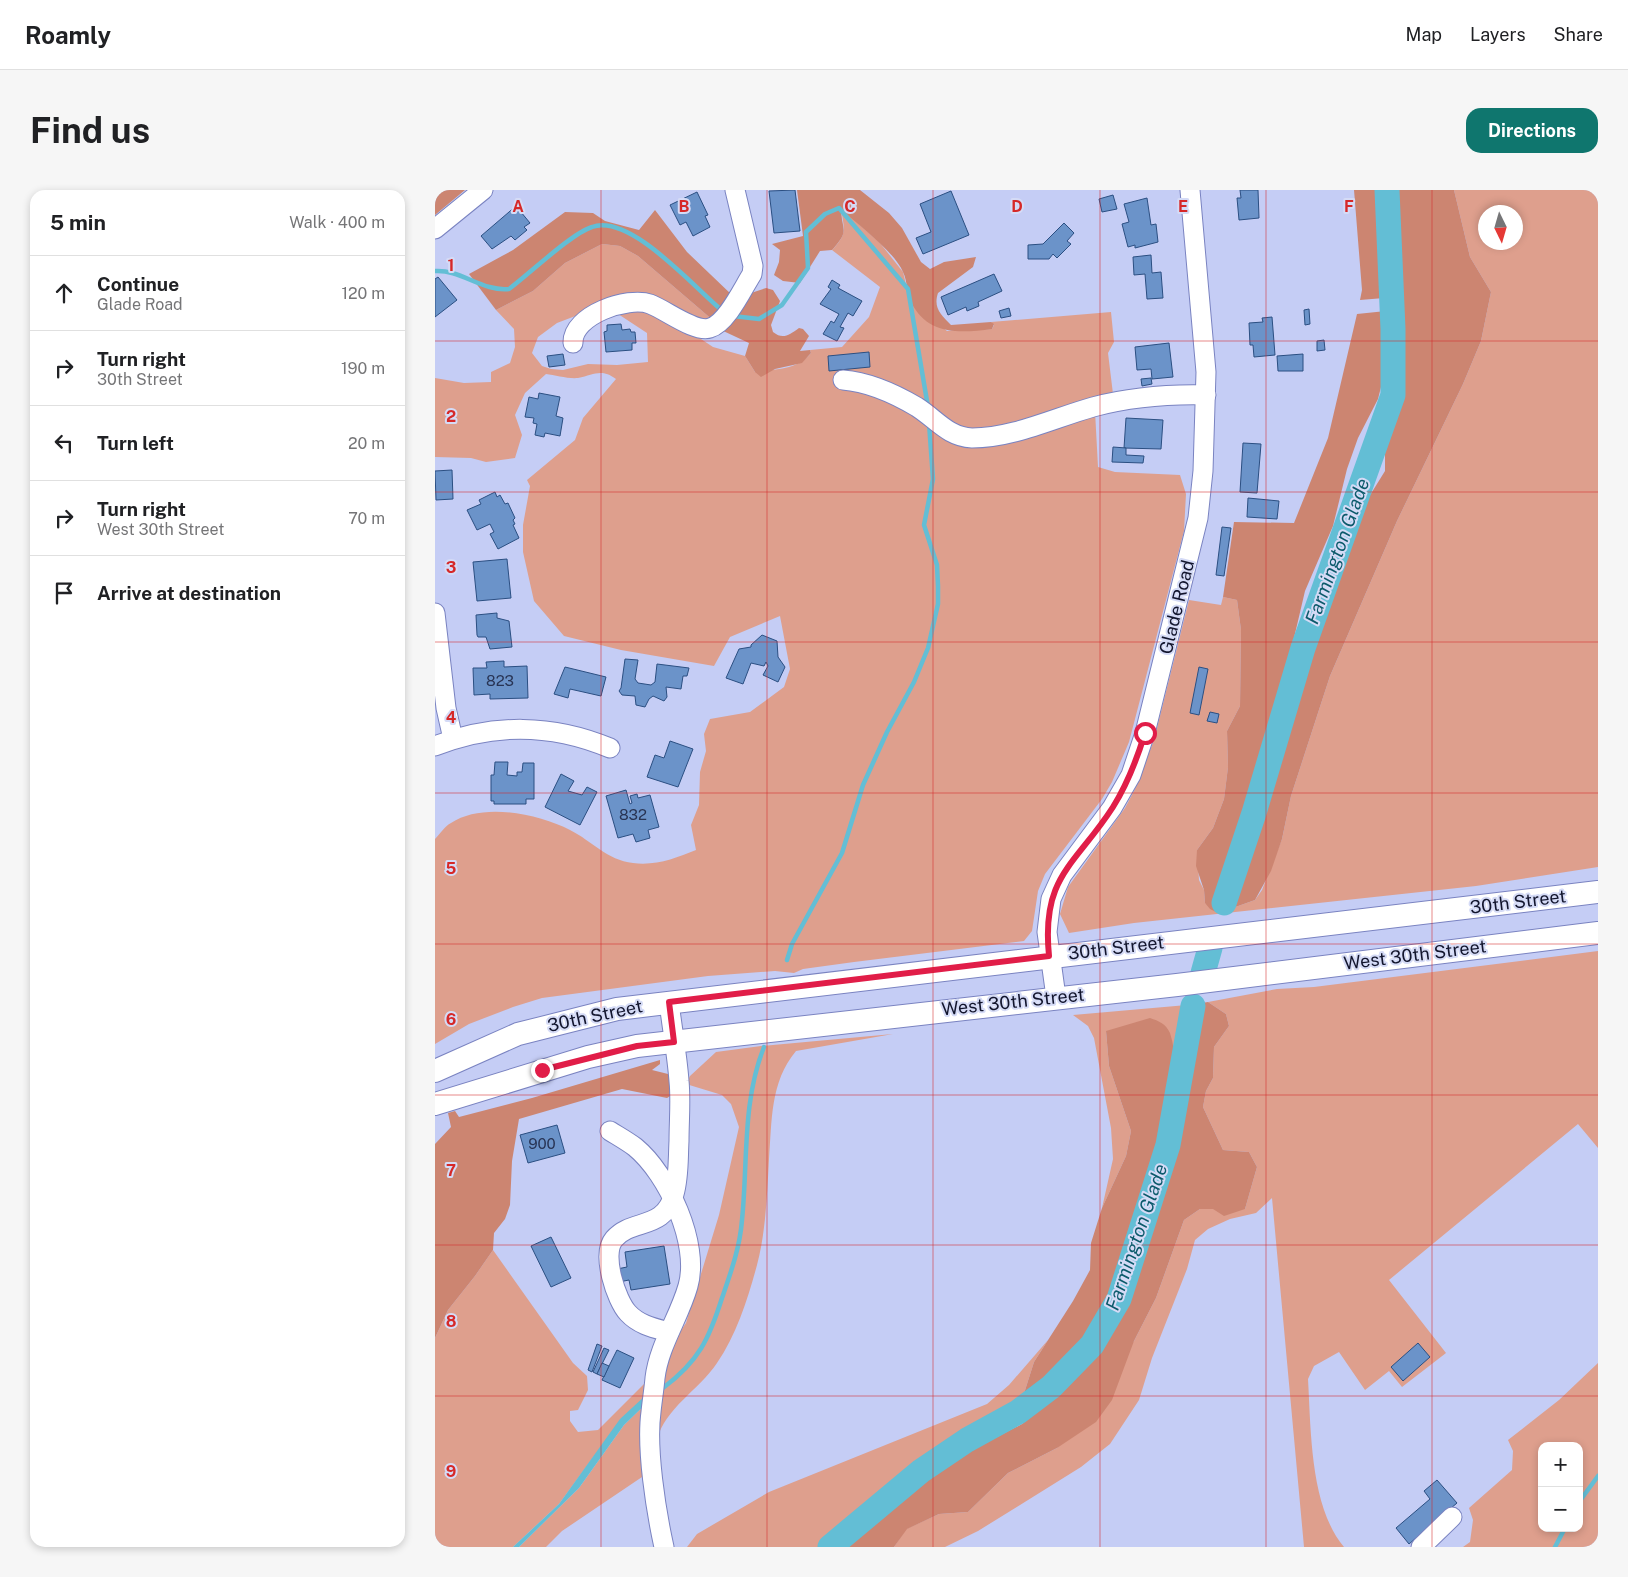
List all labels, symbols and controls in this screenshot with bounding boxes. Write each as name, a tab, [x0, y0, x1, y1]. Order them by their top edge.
text: Roamly	[25, 21, 111, 49]
text: Map	[1406, 24, 1442, 45]
text: Layers	[1470, 24, 1526, 45]
text: Share	[1554, 24, 1603, 45]
button: Directions	[1466, 108, 1598, 153]
text: Find us	[30, 110, 150, 151]
text: A	[512, 197, 524, 216]
text: B	[679, 197, 690, 216]
text: C	[844, 197, 856, 216]
text: D	[1011, 197, 1023, 216]
text: E	[1178, 197, 1188, 216]
text: F	[1344, 197, 1354, 216]
north arrow	[1478, 205, 1523, 250]
text: 5 min	[50, 210, 106, 235]
text: Walk · 400 m	[289, 213, 385, 232]
text: 1	[448, 256, 454, 275]
text: Continue	[97, 273, 179, 295]
icon: ahead	[50, 279, 78, 307]
text: 120 m	[341, 284, 385, 303]
text: Glade Road	[97, 295, 183, 314]
text: Turn right	[97, 348, 186, 370]
icon: right	[50, 354, 78, 382]
text: 190 m	[341, 359, 385, 378]
text: 30th Street	[97, 370, 183, 389]
text: 2	[446, 407, 456, 426]
icon: left	[50, 429, 78, 457]
text: Turn left	[97, 432, 174, 454]
text: 20 m	[348, 434, 385, 453]
water label: Farmington Glade	[1300, 475, 1374, 627]
text: Turn right	[97, 498, 186, 520]
icon: right	[50, 504, 78, 532]
text: 70 m	[348, 509, 385, 528]
text: West 30th Street	[97, 520, 224, 539]
text: 3	[446, 558, 456, 577]
street label: Glade Road	[1155, 558, 1198, 656]
icon: arrive	[50, 579, 78, 607]
text: Arrive at destination	[97, 582, 281, 604]
house number: 823	[486, 672, 514, 689]
text: 4	[446, 708, 457, 727]
route start	[1134, 722, 1157, 745]
house number: 832	[619, 806, 647, 823]
text: 5	[446, 859, 457, 878]
street label: 30th Street	[1469, 885, 1567, 918]
street label: 30th Street	[1067, 931, 1165, 964]
street label: West 30th Street	[1343, 935, 1487, 974]
street label: West 30th Street	[941, 984, 1085, 1019]
street label: 30th Street	[545, 995, 644, 1036]
text: 6	[446, 1010, 456, 1029]
route end	[531, 1059, 554, 1082]
house number: 900	[528, 1135, 556, 1152]
text: 7	[446, 1161, 456, 1180]
water label: Farmington Glade	[1101, 1161, 1171, 1313]
text: 8	[446, 1312, 457, 1331]
map controls	[1538, 1442, 1583, 1532]
button: +	[1538, 1442, 1583, 1487]
text: 9	[446, 1462, 456, 1481]
button: −	[1538, 1487, 1583, 1532]

